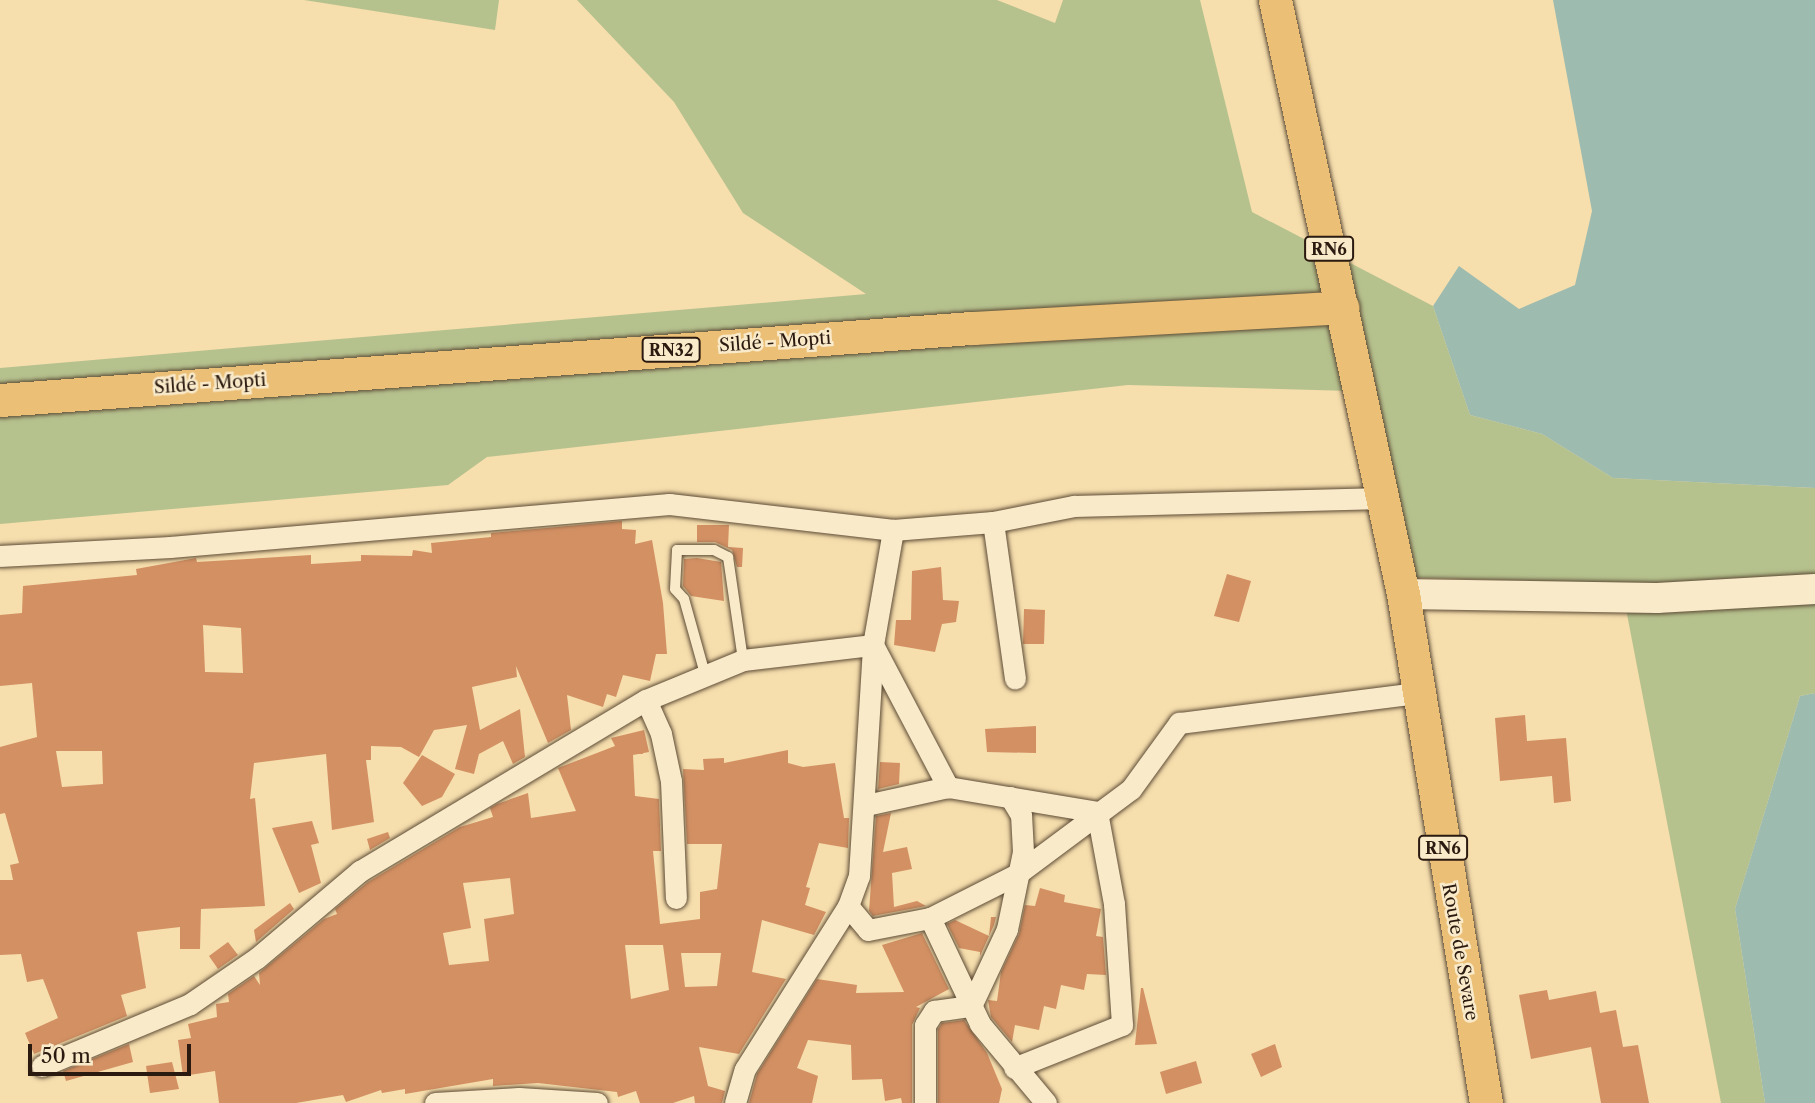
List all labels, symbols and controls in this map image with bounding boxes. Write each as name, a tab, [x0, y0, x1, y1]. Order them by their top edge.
road number: RN6	[1303, 236, 1355, 262]
street label: Sildé - Mopti	[718, 327, 832, 357]
road number: RN32	[641, 338, 701, 362]
street label: Sildé - Mopti	[153, 369, 267, 399]
road number: RN6	[1417, 835, 1469, 860]
street label: Route de Sevare	[1437, 882, 1483, 1022]
scale bar	[32, 1030, 194, 1074]
text: 50 m	[41, 1043, 91, 1068]

